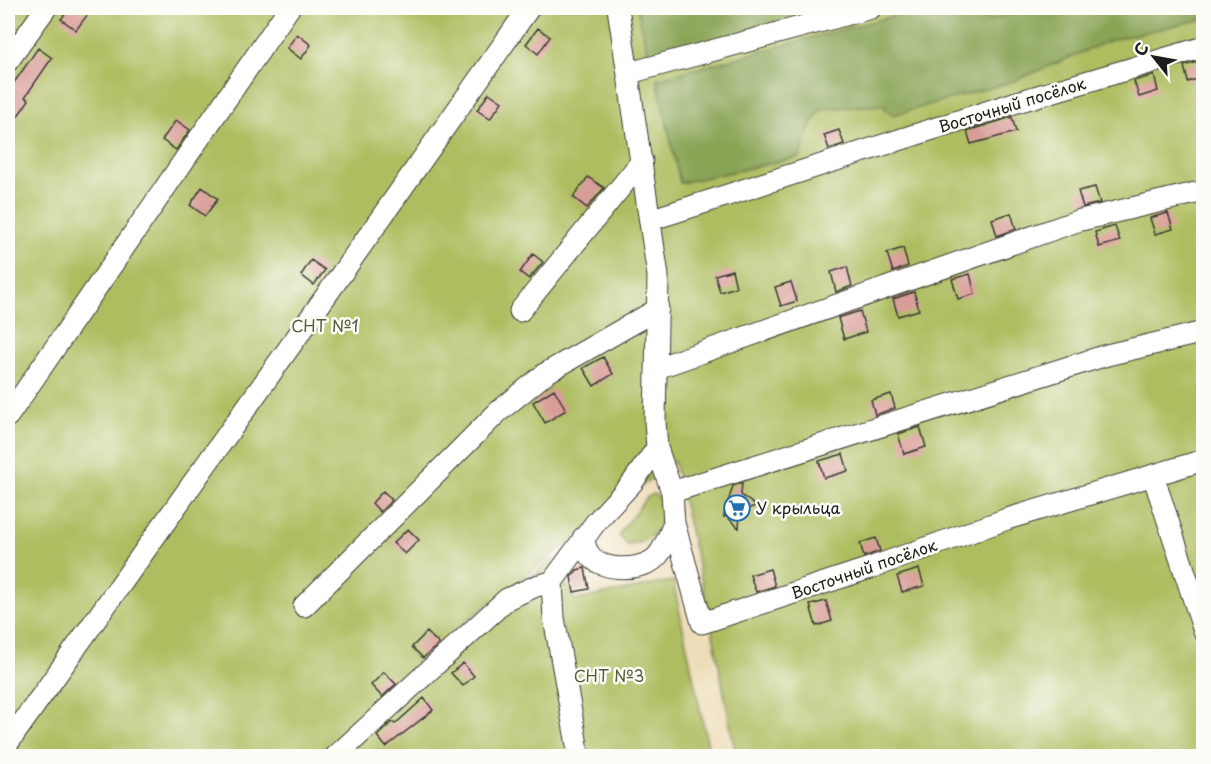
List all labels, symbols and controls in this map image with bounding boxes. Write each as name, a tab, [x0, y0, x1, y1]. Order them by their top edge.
north arrow	[1124, 27, 1184, 87]
text: С	[1127, 37, 1154, 60]
street label: Восточный посёлок	[935, 70, 1089, 138]
park label: СНТ №1	[291, 313, 359, 337]
supermarket icon: У крыльца	[722, 493, 752, 523]
place label: У крыльца	[756, 495, 841, 519]
street label: Восточный посёлок	[787, 532, 940, 604]
park label: СНТ №3	[574, 663, 644, 687]

